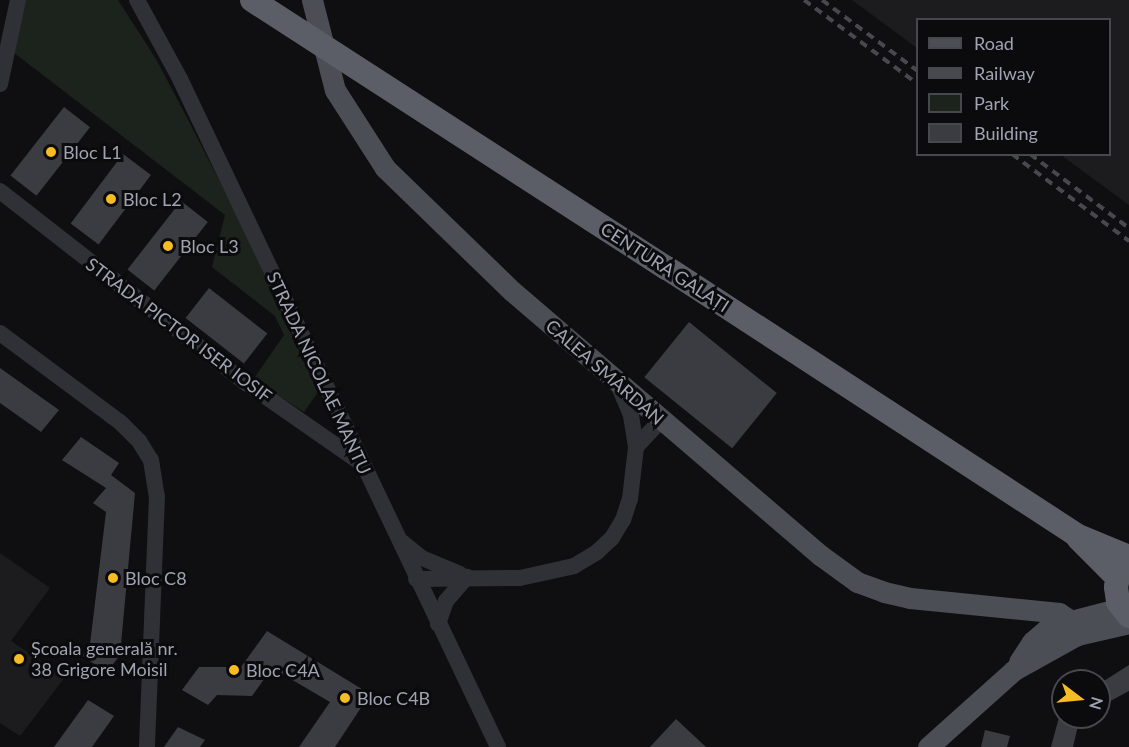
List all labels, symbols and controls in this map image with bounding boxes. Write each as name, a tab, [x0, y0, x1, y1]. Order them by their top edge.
legend	[916, 18, 1111, 156]
text: Road	[974, 32, 1014, 54]
text: Railway	[974, 62, 1035, 84]
text: Park	[974, 92, 1009, 114]
text: Building	[974, 122, 1038, 144]
place label: Bloc L1	[63, 141, 122, 163]
marker: Bloc L1	[44, 145, 58, 159]
place label: Bloc L2	[123, 188, 182, 210]
marker: Bloc L2	[104, 192, 118, 206]
street label: CENTURA GALAȚI	[597, 217, 733, 317]
place label: Bloc L3	[180, 235, 239, 257]
marker: Bloc L3	[161, 239, 175, 253]
street label: STRADA PICTOR ISER IOSIF	[82, 253, 276, 407]
street label: STRADA NICOLAE MANTU	[262, 268, 376, 478]
street label: CALEA SMÂRDAN	[541, 315, 669, 429]
place label: Bloc C8	[125, 567, 187, 589]
marker: Bloc C8	[106, 571, 120, 585]
place label: Școala generală nr. 38 Grigore Moisil	[31, 638, 178, 680]
marker: Școala generală nr. 38 Grigore Moisil	[12, 652, 26, 666]
place label: Bloc C4A	[246, 659, 320, 681]
marker: Bloc C4A	[227, 663, 241, 677]
north arrow	[1051, 669, 1111, 729]
place label: Bloc C4B	[357, 687, 430, 709]
marker: Bloc C4B	[338, 691, 352, 705]
text: N	[1086, 695, 1108, 712]

